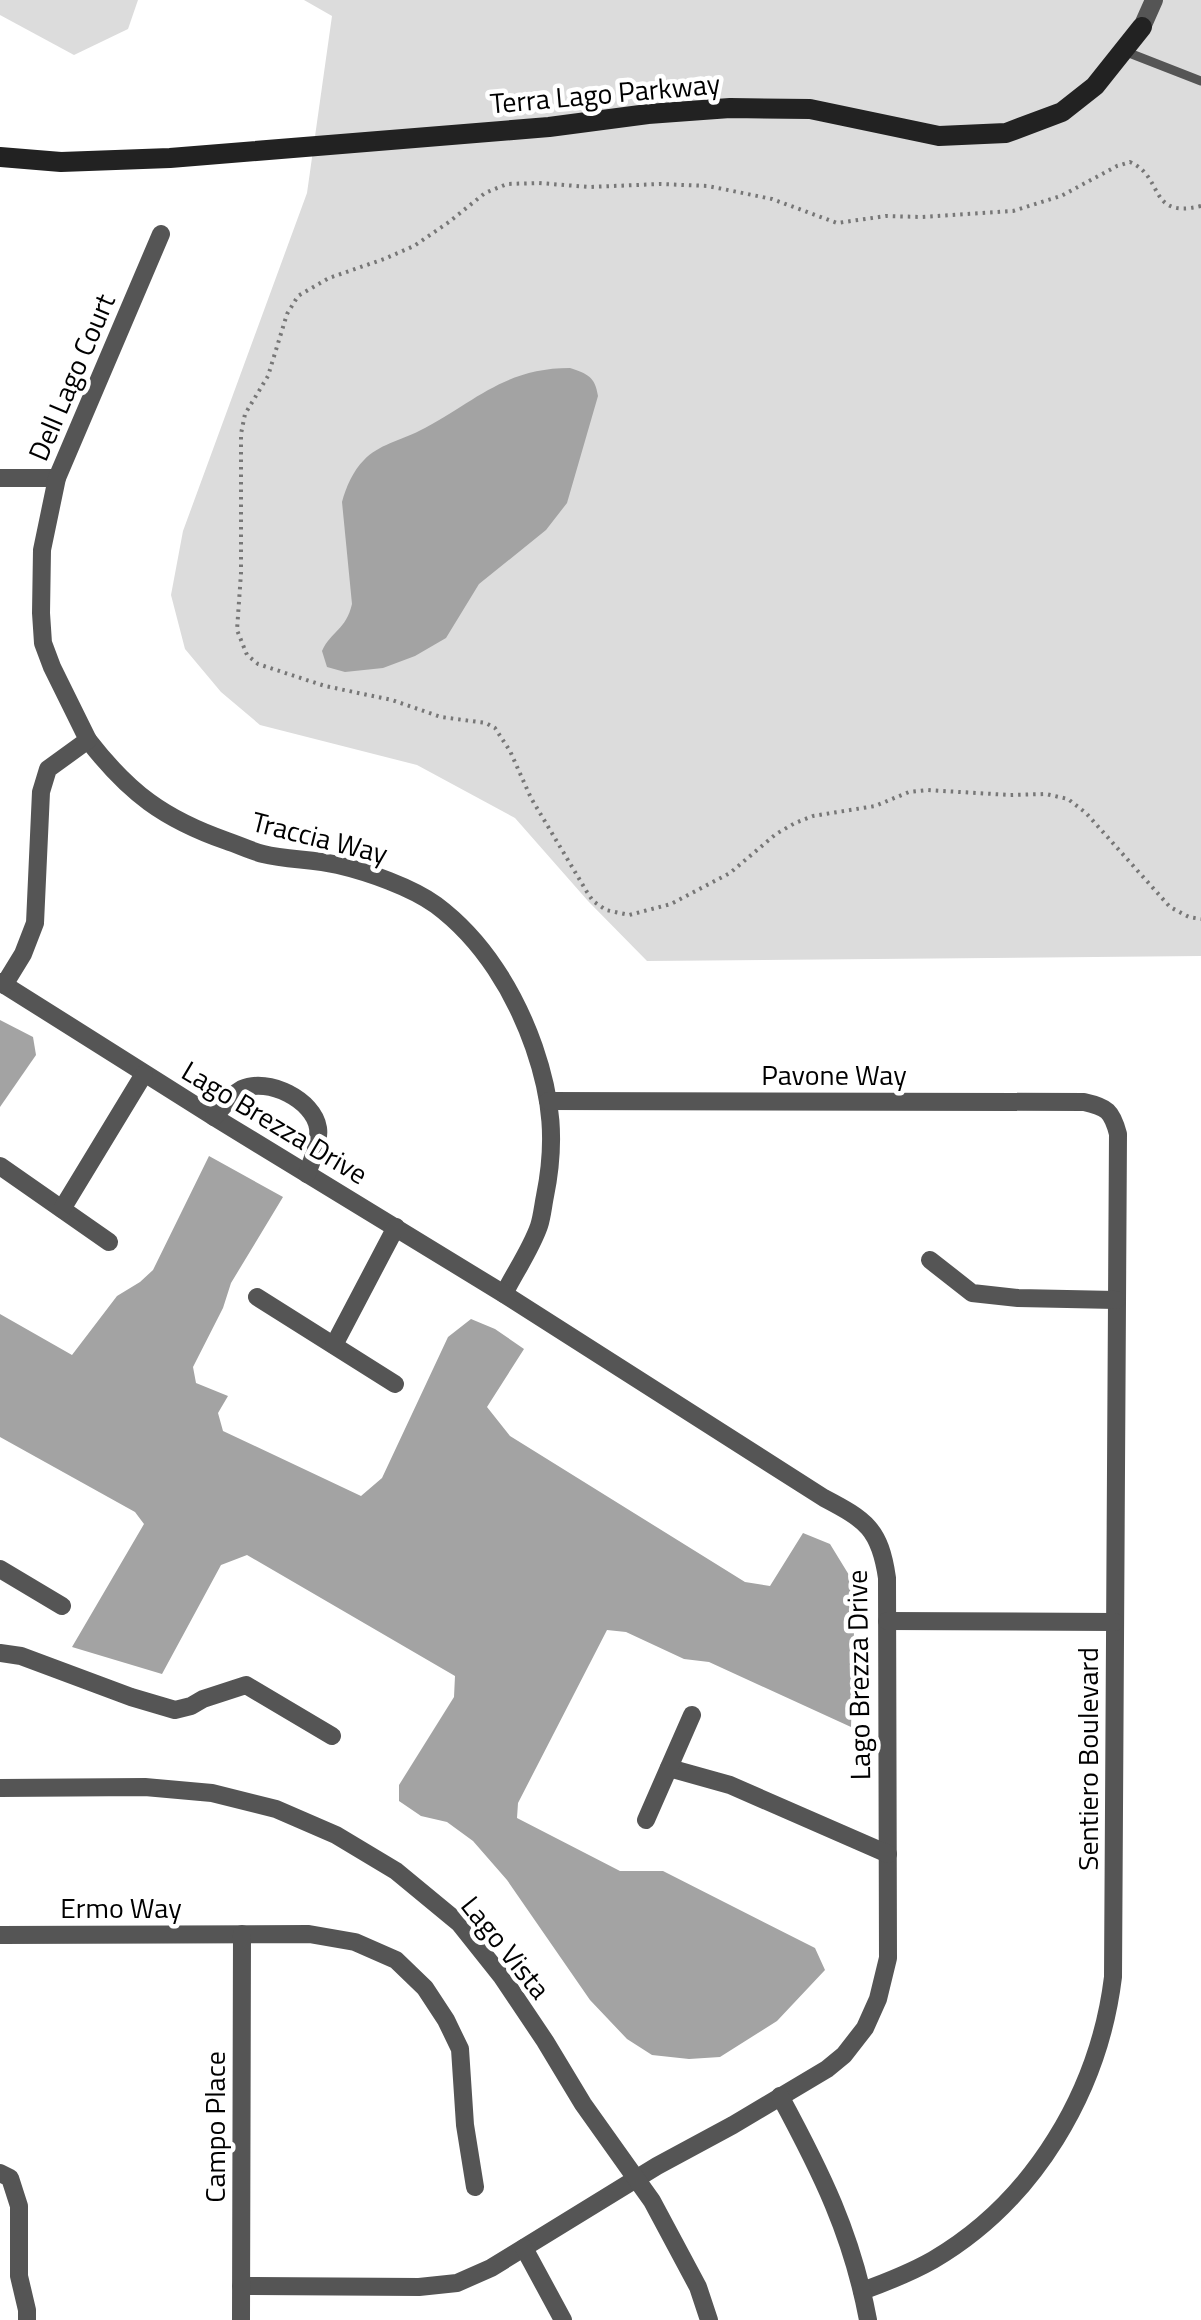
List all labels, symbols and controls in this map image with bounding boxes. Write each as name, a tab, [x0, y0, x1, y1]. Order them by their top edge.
street label: Terra Lago Parkway	[488, 62, 722, 124]
street label: Dell Lago Court	[16, 286, 126, 467]
street label: Traccia Way	[248, 799, 392, 875]
street label: Lago Brezza Drive	[174, 1049, 376, 1195]
street label: Pavone Way	[761, 1053, 907, 1096]
street label: Lago Brezza Drive	[835, 1569, 881, 1781]
street label: Sentiero Boulevard	[1066, 1647, 1109, 1871]
street label: Ermo Way	[60, 1886, 182, 1929]
street label: Lago Vista	[451, 1886, 561, 2008]
street label: Campo Place	[193, 2051, 236, 2203]

